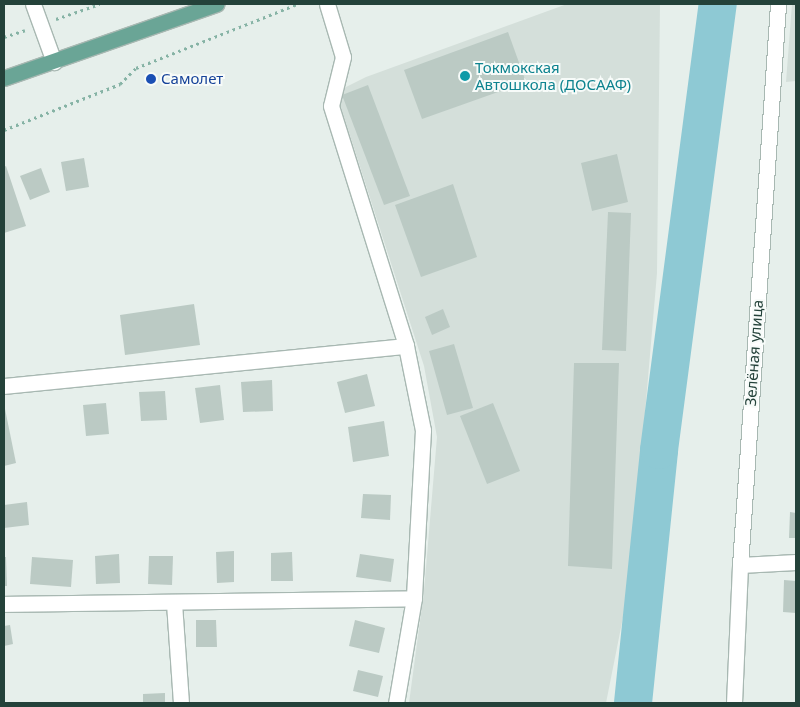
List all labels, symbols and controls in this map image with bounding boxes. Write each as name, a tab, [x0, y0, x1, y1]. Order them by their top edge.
place label: Токмокская Автошкола (ДОСААФ)	[475, 58, 631, 93]
place label: Самолет	[161, 70, 223, 88]
marker: Токмокская Автошкола (ДОСААФ)	[459, 70, 471, 82]
marker: Самолет	[145, 73, 157, 85]
street label: Зелёная улица	[741, 299, 767, 407]

